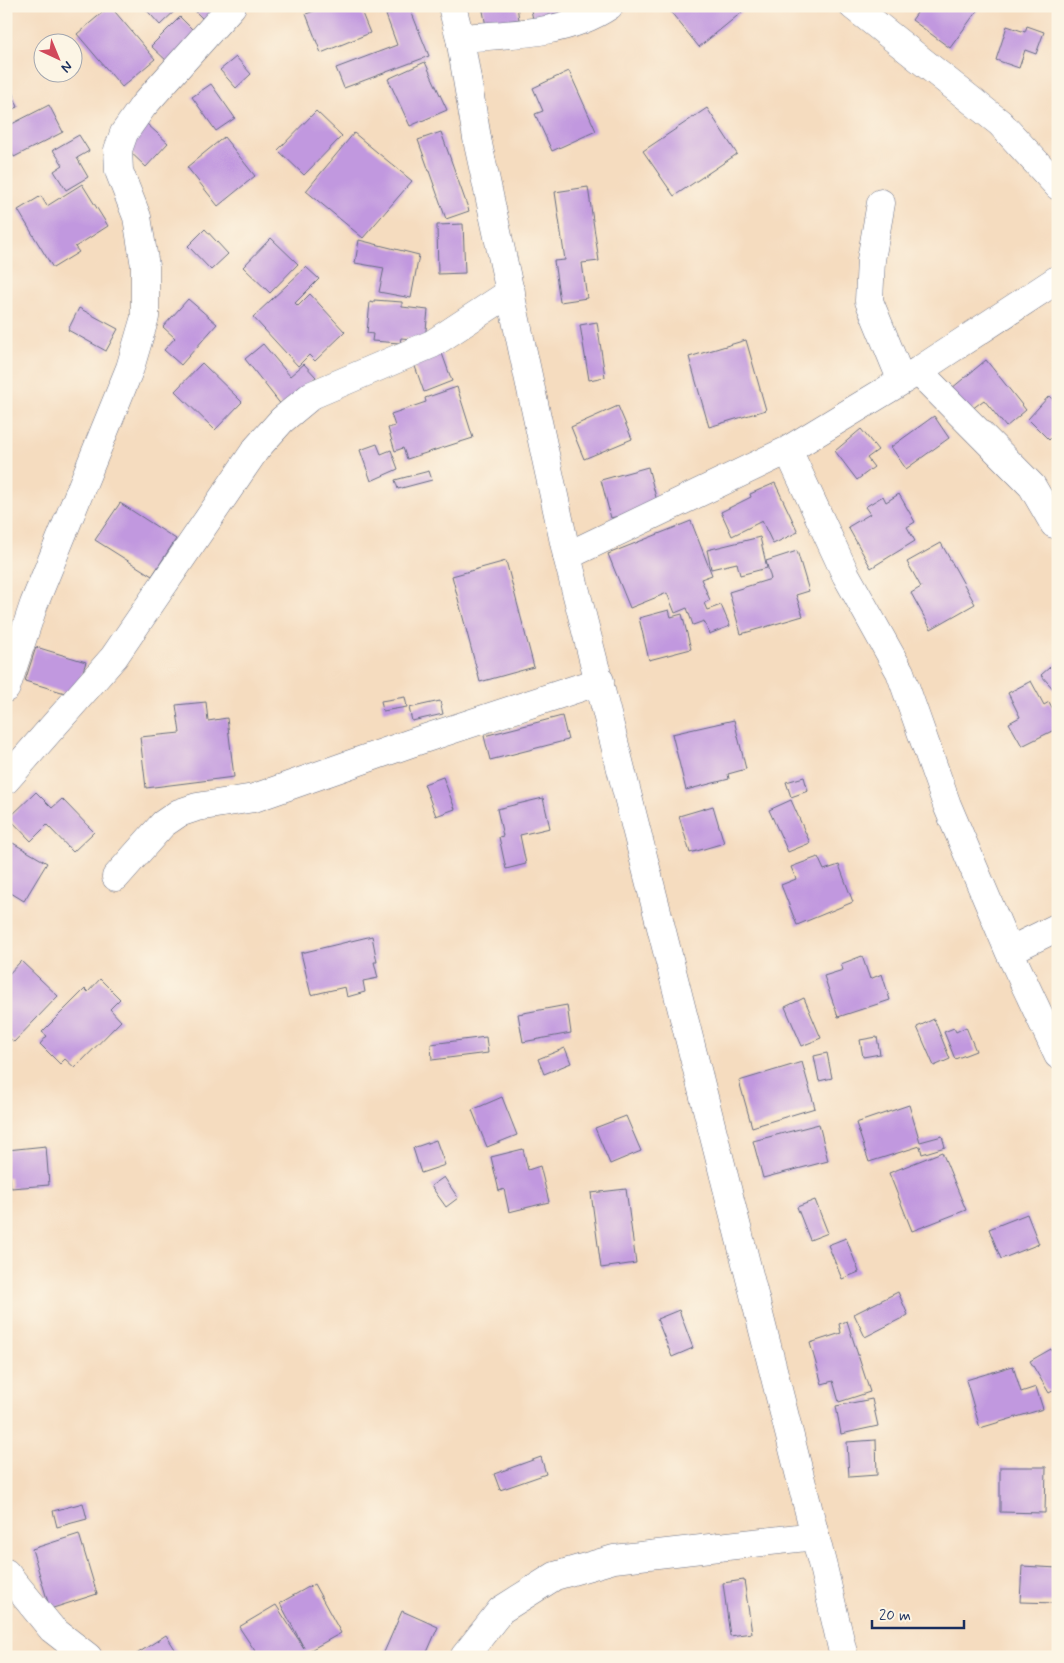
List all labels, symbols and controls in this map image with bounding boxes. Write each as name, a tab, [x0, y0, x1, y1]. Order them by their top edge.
north arrow	[32, 32, 82, 82]
text: N	[57, 57, 76, 76]
scale bar	[872, 1598, 964, 1630]
text: 20 m	[879, 1606, 911, 1626]

